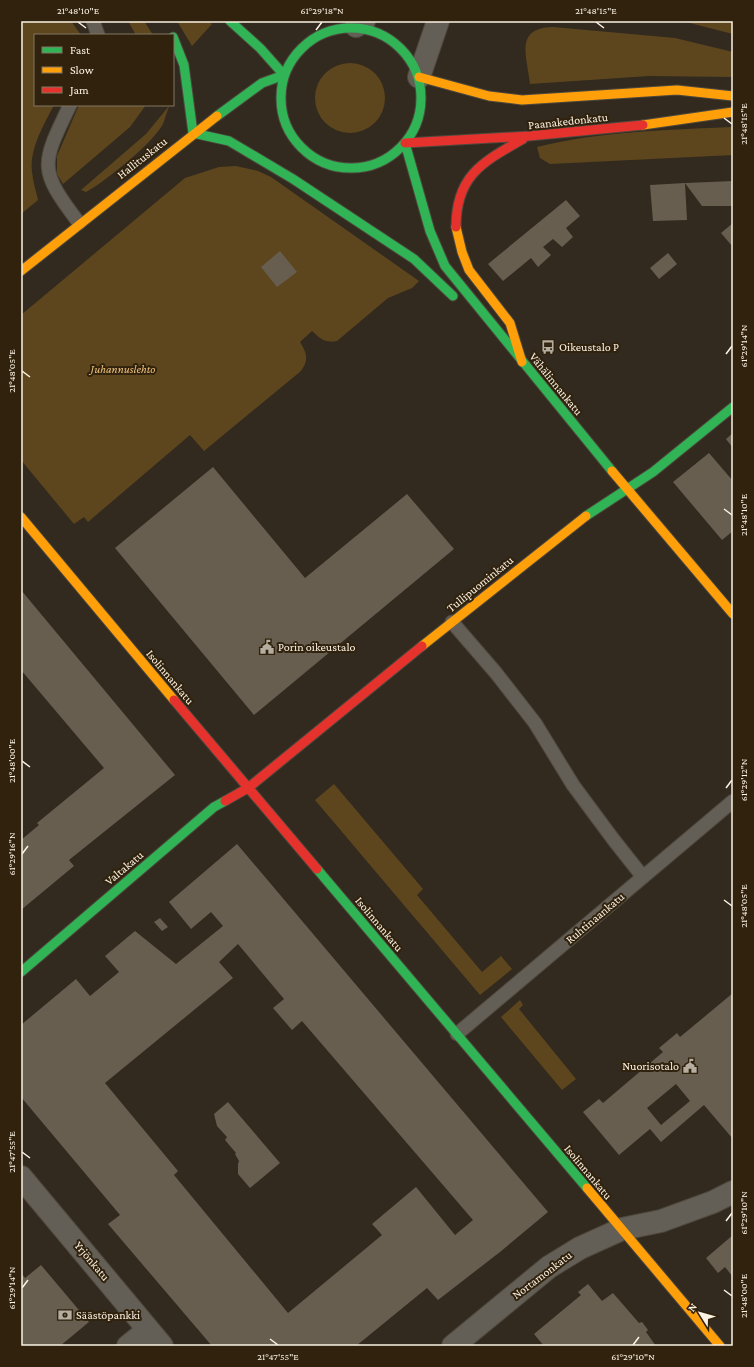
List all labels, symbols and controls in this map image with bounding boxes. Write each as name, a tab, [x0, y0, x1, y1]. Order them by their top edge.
text: 21°48'10"E	[57, 5, 100, 16]
text: 61°29'18"N	[300, 5, 344, 16]
text: 21°48'15"E	[575, 5, 617, 16]
legend	[34, 34, 174, 106]
text: Fast	[70, 43, 91, 57]
text: Slow	[70, 63, 94, 77]
text: Jam	[69, 83, 89, 97]
text: 21°48'15"E	[738, 103, 749, 145]
street label: Paanakedonkatu	[527, 110, 609, 132]
street label: Hallituskatu	[114, 134, 170, 182]
text: 61°29'14"N	[738, 324, 749, 367]
bus stop icon: Oikeustalo P	[540, 339, 556, 355]
place label: Oikeustalo P	[559, 340, 619, 354]
text: 21°48'05"E	[6, 349, 17, 393]
street label: Vähälinnankatu	[526, 350, 586, 419]
park label: Juhannuslehto	[89, 362, 155, 376]
text: 21°48'10"E	[738, 493, 749, 536]
street label: Tullipuominkatu	[444, 552, 517, 615]
public building icon: Porin oikeustalo	[259, 639, 275, 655]
place label: Porin oikeustalo	[278, 640, 356, 654]
street label: Isolinnankatu	[143, 647, 197, 708]
text: 21°48'00"E	[6, 738, 17, 783]
text: 61°29'12"N	[738, 758, 749, 801]
text: 61°29'16"N	[6, 832, 17, 875]
street label: Valtakatu	[102, 847, 147, 888]
text: 21°48'05"E	[738, 884, 749, 928]
street label: Ruhtinaankatu	[563, 889, 628, 947]
street label: Isolinnankatu	[352, 894, 406, 955]
public building icon: Nuorisotalo	[682, 1058, 698, 1074]
place label: Nuorisotalo	[622, 1059, 679, 1073]
text: 21°47'55"E	[6, 1131, 17, 1173]
street label: Isolinnankatu	[561, 1142, 615, 1203]
text: 61°29'10"N	[738, 1191, 749, 1235]
street label: Yrjönkatu	[71, 1238, 113, 1284]
street label: Nortamonkatu	[509, 1248, 575, 1302]
text: 61°29'14"N	[6, 1266, 17, 1309]
text: 21°48'00"E	[738, 1273, 749, 1318]
north arrow	[680, 1293, 720, 1333]
text: N	[685, 1300, 699, 1314]
bank icon: Säästöpankki	[57, 1307, 73, 1323]
place label: Säästöpankki	[76, 1308, 140, 1322]
text: 21°47'55"E	[257, 1351, 299, 1362]
text: 61°29'10"N	[611, 1351, 655, 1362]

